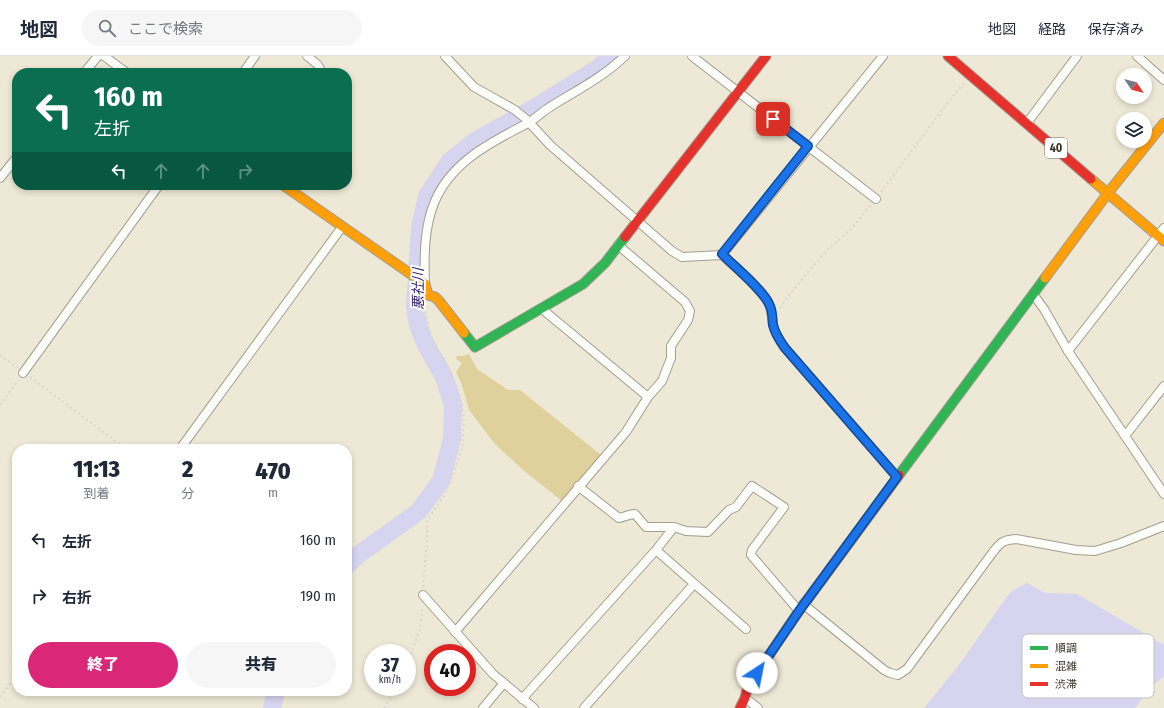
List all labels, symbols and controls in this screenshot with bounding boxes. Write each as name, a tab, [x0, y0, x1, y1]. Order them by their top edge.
search box	[82, 10, 362, 46]
icon: search	[96, 17, 118, 39]
text: 地図	[20, 18, 58, 41]
text: ここで検索	[128, 20, 203, 38]
text: 地図	[988, 21, 1016, 38]
text: 経路	[1038, 21, 1066, 38]
text: 保存済み	[1088, 21, 1144, 38]
north arrow	[1116, 68, 1152, 104]
map controls	[1116, 68, 1152, 148]
text: 160 m	[94, 80, 163, 113]
icon: left	[28, 84, 80, 136]
pin	[756, 102, 790, 136]
icon: arrive	[762, 108, 784, 130]
button: layers	[1116, 112, 1152, 148]
text: 左折	[94, 118, 130, 140]
road number: 40	[1045, 138, 1067, 158]
icon: left	[108, 160, 130, 182]
icon: ahead	[150, 160, 172, 182]
icon: ahead	[192, 160, 214, 182]
icon: right	[234, 160, 256, 182]
water label: 悪社川	[410, 266, 427, 310]
text: 11:13	[73, 455, 120, 483]
text: 2	[182, 455, 193, 483]
text: 470	[255, 457, 291, 485]
text: m	[268, 485, 278, 500]
text: 到着	[84, 486, 110, 501]
text: 分	[181, 486, 194, 501]
icon: left	[28, 529, 50, 551]
text: 160 m	[300, 531, 336, 549]
text: 左折	[62, 533, 92, 551]
icon: right	[28, 585, 50, 607]
text: 190 m	[300, 587, 336, 605]
text: 右折	[62, 589, 92, 607]
legend	[1022, 634, 1154, 698]
button: 終了	[28, 642, 178, 688]
button: 共有	[186, 642, 336, 688]
text: 順調	[1055, 642, 1077, 655]
speed limit sign: 40	[424, 644, 476, 696]
position arrow	[736, 652, 778, 694]
text: 37	[381, 653, 399, 677]
text: 混雑	[1055, 660, 1077, 673]
text: km/h	[379, 674, 401, 686]
text: 渋滞	[1055, 678, 1077, 691]

